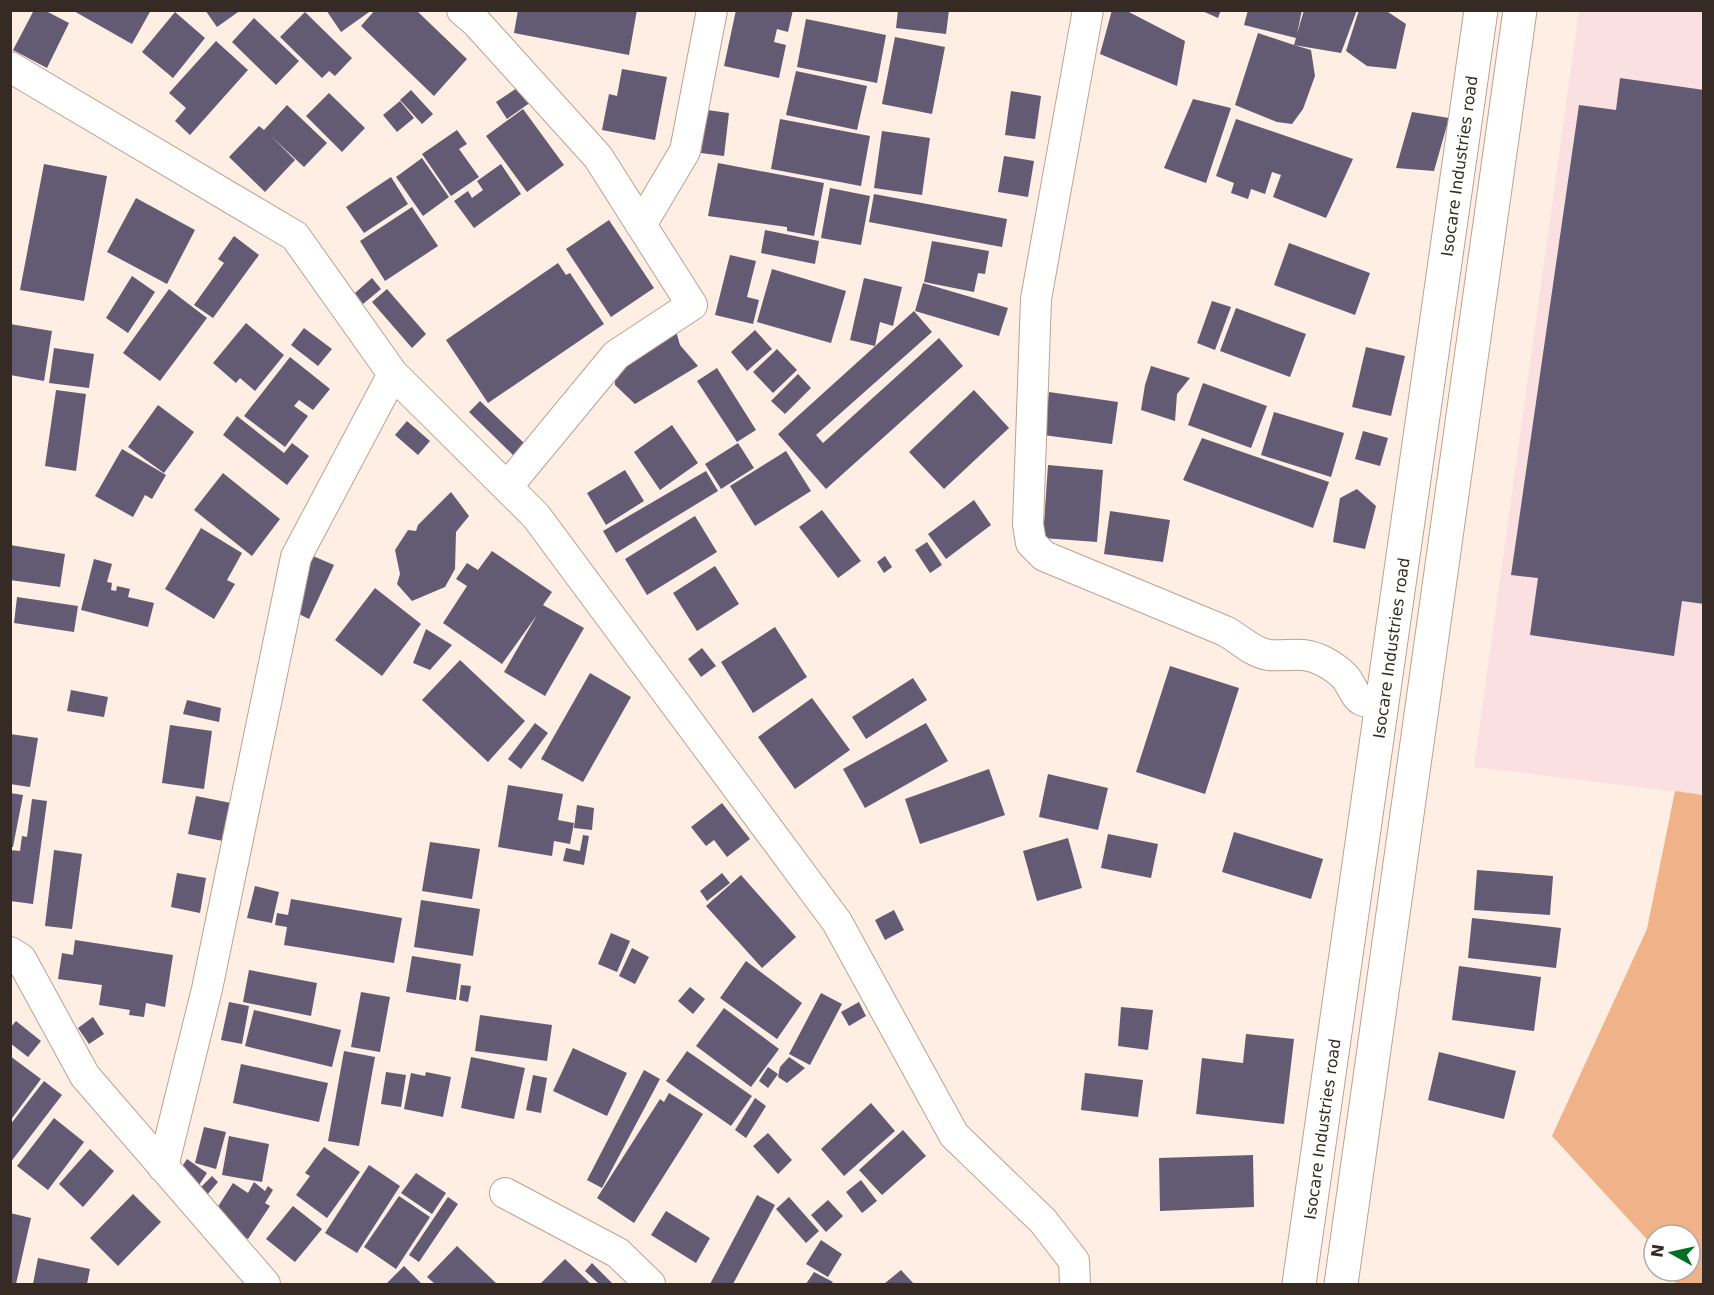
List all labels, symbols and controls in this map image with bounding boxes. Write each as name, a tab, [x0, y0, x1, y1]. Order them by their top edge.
street label: Isocare Industries road	[1437, 74, 1482, 258]
street label: Isocare Industries road	[1369, 556, 1414, 740]
street label: Isocare Industries road	[1300, 1037, 1345, 1221]
north arrow	[1642, 1223, 1702, 1283]
text: N	[1647, 1243, 1668, 1259]

